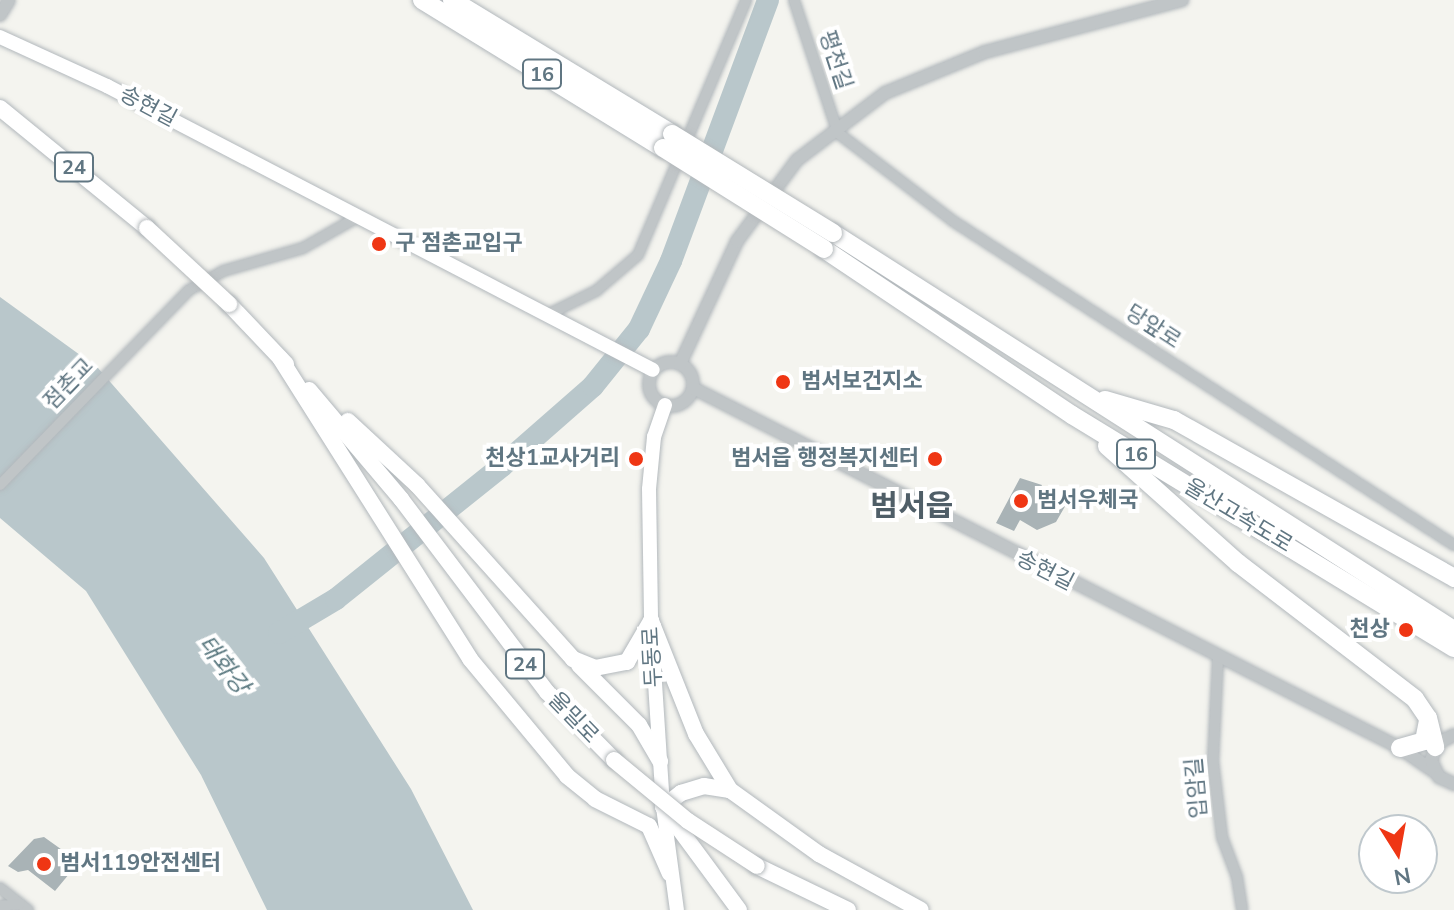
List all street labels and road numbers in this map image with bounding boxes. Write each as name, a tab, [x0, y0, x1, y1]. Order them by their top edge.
street label: 평천길	[813, 27, 857, 93]
road number: 16	[522, 58, 562, 90]
street label: 송현길	[115, 81, 181, 133]
road number: 24	[54, 151, 94, 183]
street label: 당앞로	[1120, 299, 1186, 355]
street label: 점촌교	[38, 353, 100, 415]
road number: 16	[1116, 438, 1156, 470]
street label: 울산고속도로	[1179, 473, 1297, 559]
street label: 송현길	[1012, 545, 1078, 597]
street label: 두동로	[638, 626, 668, 688]
road number: 24	[505, 648, 545, 680]
street label: 울밀로	[542, 687, 604, 749]
street label: 입암길	[1181, 757, 1213, 819]

